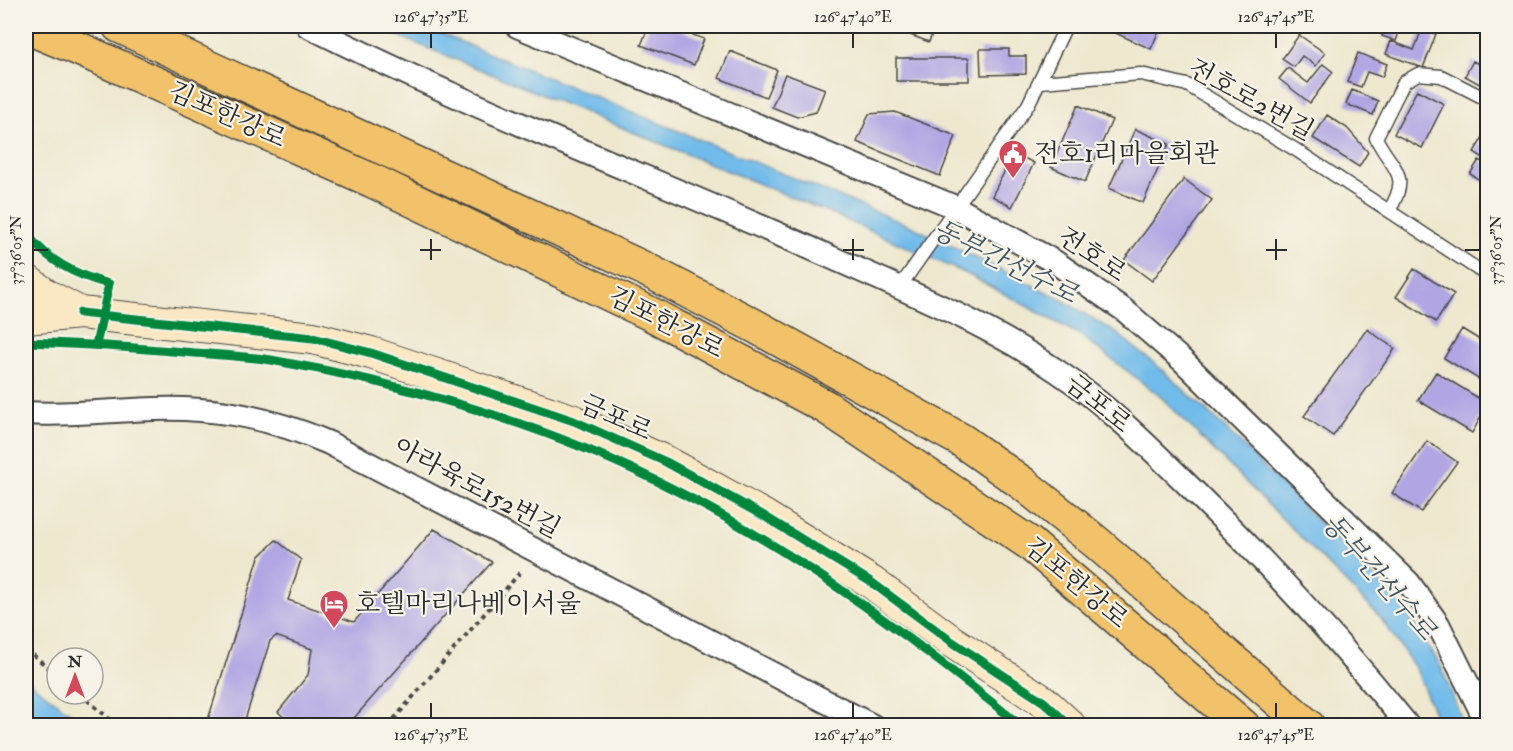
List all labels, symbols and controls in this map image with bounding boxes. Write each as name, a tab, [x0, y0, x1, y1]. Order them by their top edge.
text: 126°47'35"E	[394, 8, 468, 27]
text: 126°47'40"E	[814, 8, 892, 27]
text: 126°47'45"E	[1238, 8, 1314, 27]
street label: 전호로2번길	[1183, 52, 1319, 148]
street label: 김포한강로	[163, 75, 291, 155]
public building icon: 전호1리마을회관	[997, 138, 1029, 180]
place label: 전호1리마을회관	[1034, 138, 1219, 170]
water label: 동부간선수로	[927, 213, 1083, 312]
text: 37°36'05"N	[7, 215, 26, 285]
text: 37°36'05"N	[1487, 215, 1506, 285]
street label: 전호로	[1052, 221, 1132, 289]
street label: 김포한강로	[603, 280, 729, 366]
street label: 금포로	[1059, 368, 1137, 440]
street label: 금포로	[575, 388, 657, 448]
street label: 아라육로152번길	[388, 431, 566, 545]
water label: 동부간선수로	[1315, 507, 1443, 648]
street label: 김포한강로	[1018, 530, 1134, 636]
hotel icon: 호텔마리나베이서울	[318, 588, 350, 630]
place label: 호텔마리나베이서울	[355, 588, 581, 620]
north arrow	[45, 646, 105, 706]
text: N	[67, 652, 83, 672]
text: 126°47'35"E	[394, 726, 468, 745]
text: 126°47'40"E	[814, 726, 892, 745]
text: 126°47'45"E	[1238, 726, 1314, 745]

